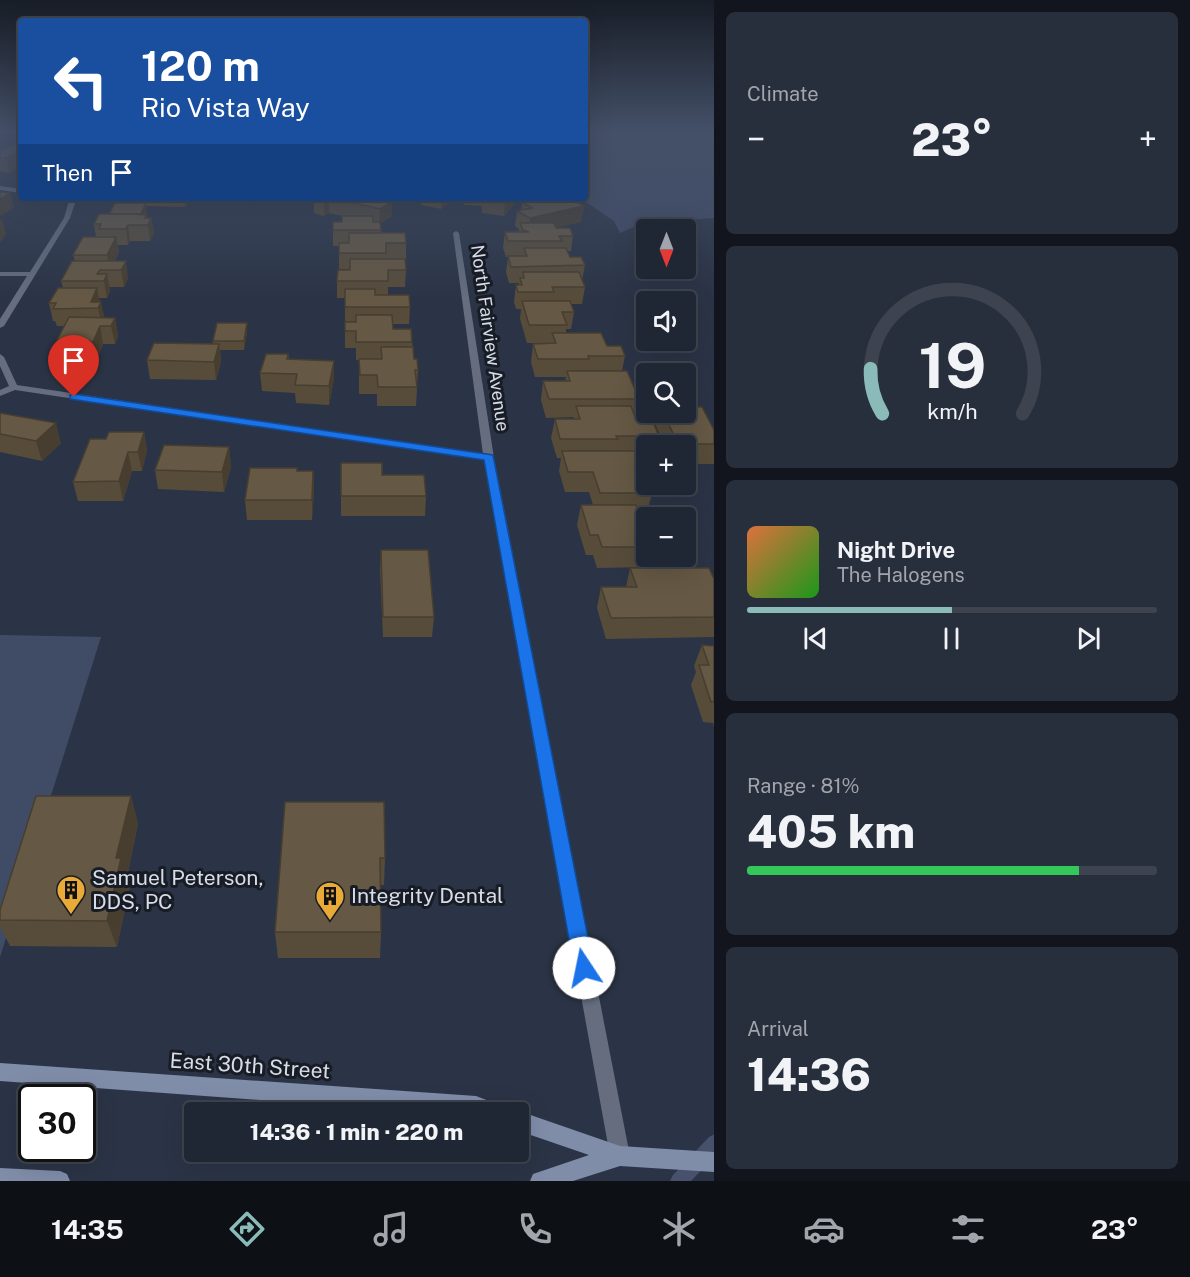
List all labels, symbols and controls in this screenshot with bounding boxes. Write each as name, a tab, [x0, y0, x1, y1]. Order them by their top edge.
text: 120 m	[141, 41, 260, 90]
icon: left	[42, 42, 120, 120]
text: Climate	[747, 82, 819, 106]
text: Rio Vista Way	[141, 91, 310, 123]
text: 23°	[911, 113, 993, 166]
text: −	[747, 120, 765, 158]
text: +	[1139, 120, 1157, 158]
icon: arrive	[105, 156, 138, 189]
text: Then	[42, 160, 93, 186]
north arrow	[636, 219, 696, 279]
map controls	[636, 219, 696, 567]
street label: North Fairview Avenue	[467, 243, 514, 433]
button: sound	[636, 291, 696, 351]
text: 19	[918, 329, 986, 402]
pin	[48, 335, 99, 397]
icon: arrive	[57, 344, 90, 377]
button: search	[636, 363, 696, 423]
text: km/h	[927, 399, 977, 424]
button: +	[636, 435, 696, 495]
button: −	[636, 507, 696, 567]
text: Night Drive	[837, 537, 955, 563]
text: The Halogens	[837, 563, 965, 587]
icon: previous	[799, 622, 832, 655]
icon: pause	[935, 622, 968, 655]
icon: next	[1072, 622, 1105, 655]
text: Range · 81%	[747, 774, 860, 798]
text: 405 km	[747, 805, 915, 858]
place label: Samuel Peterson, DDS, PC	[92, 865, 264, 914]
building icon: Samuel Peterson, DDS, PC	[55, 874, 87, 916]
building icon: Integrity Dental	[314, 880, 346, 922]
place label: Integrity Dental	[351, 883, 503, 908]
position arrow	[552, 936, 616, 1000]
text: Arrival	[747, 1017, 809, 1041]
street label: East 30th Street	[169, 1047, 331, 1084]
text: 14:36	[747, 1048, 871, 1101]
speed limit sign: 30	[18, 1084, 96, 1162]
text: 14:36 · 1 min · 220 m	[250, 1119, 463, 1145]
icon: directions	[226, 1208, 268, 1250]
icon: music	[370, 1208, 412, 1250]
icon: phone	[514, 1208, 556, 1250]
icon: climate	[658, 1208, 700, 1250]
icon: car	[803, 1208, 845, 1250]
icon: filters	[947, 1208, 989, 1250]
text: 14:35	[51, 1213, 124, 1245]
text: 23°	[1091, 1213, 1139, 1245]

